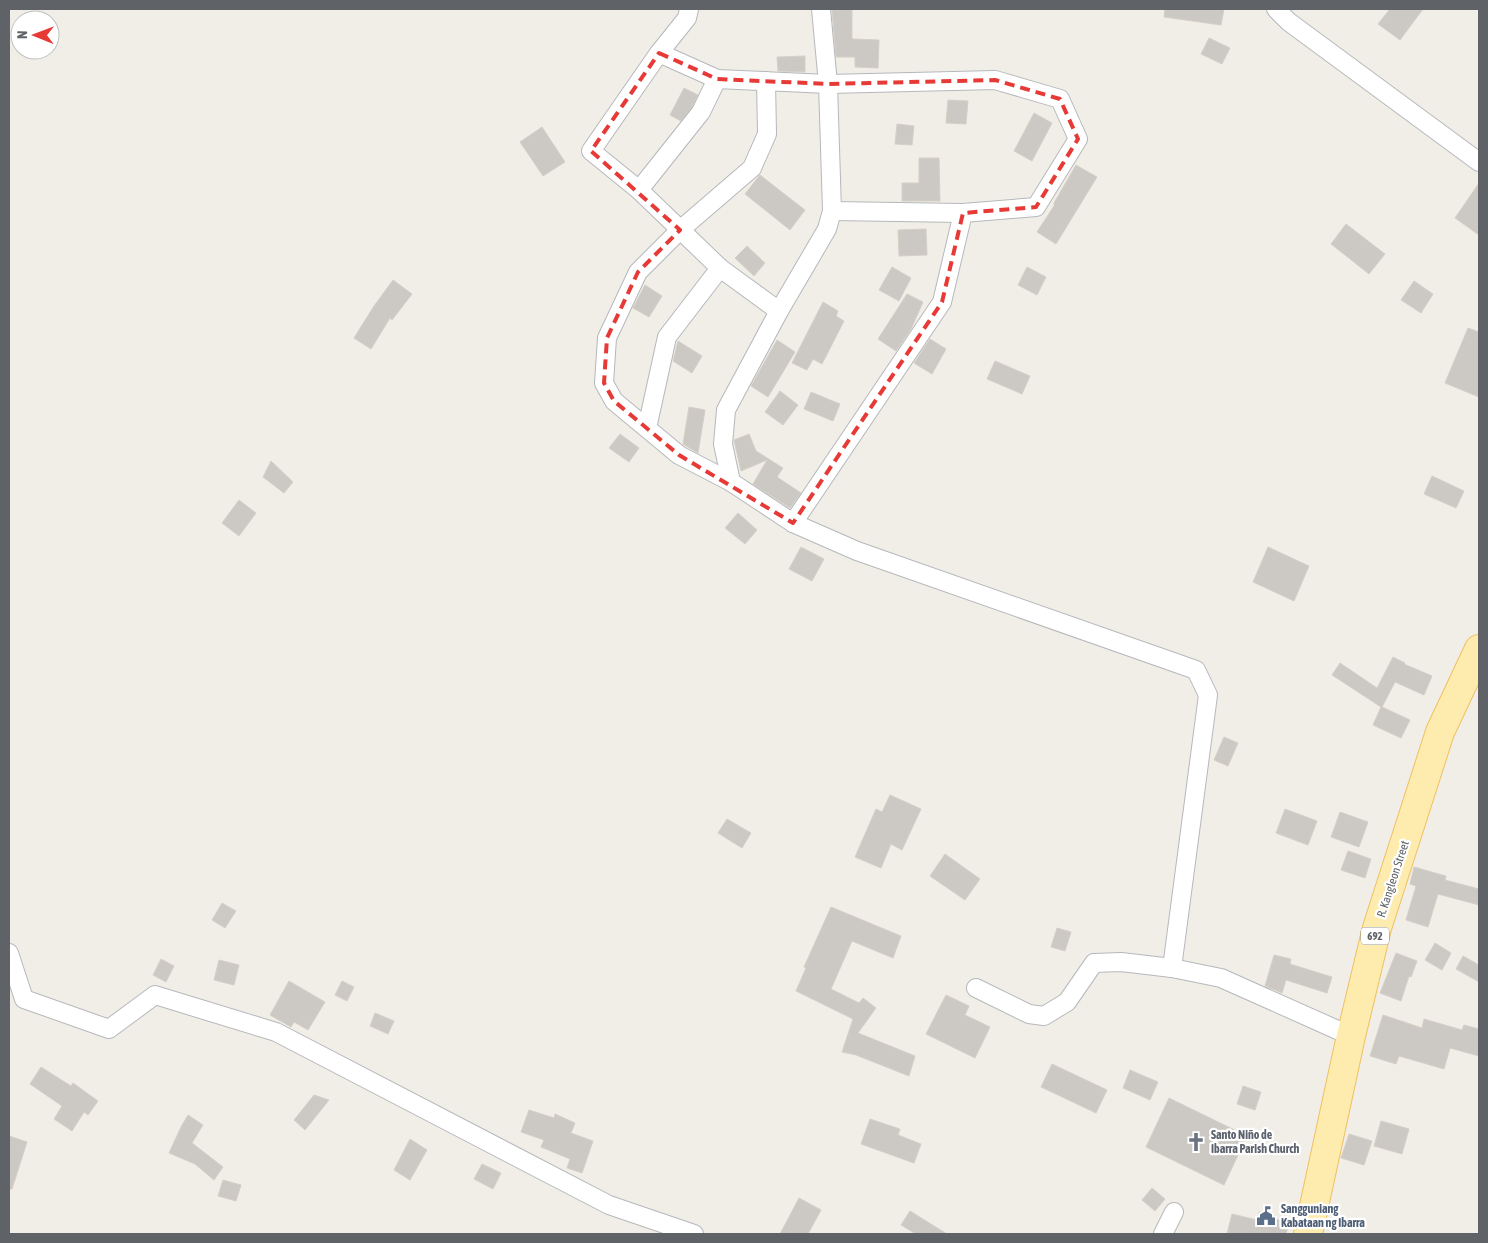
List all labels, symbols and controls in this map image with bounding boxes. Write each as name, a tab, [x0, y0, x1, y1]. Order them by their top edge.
north arrow	[10, 10, 60, 60]
text: N	[14, 31, 30, 39]
street label: R. Kangleon Street	[1374, 838, 1412, 919]
road number: 692	[1361, 928, 1389, 944]
place label: Santo Niño de Ibarra Parish Church	[1211, 1128, 1300, 1156]
church icon: Santo Niño de Ibarra Parish Church	[1185, 1131, 1207, 1153]
place label: Sangguniang Kabataan ng Ibarra	[1281, 1202, 1365, 1230]
public building icon: Sangguniang Kabataan ng Ibarra	[1255, 1205, 1277, 1227]

